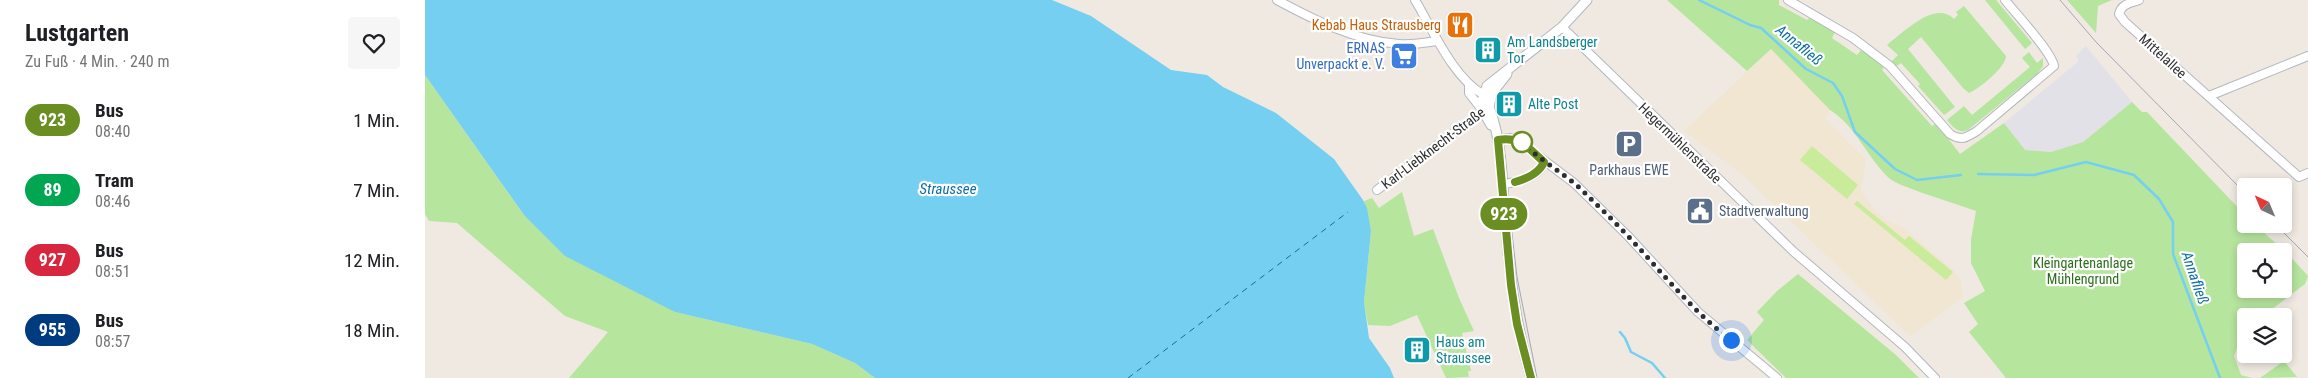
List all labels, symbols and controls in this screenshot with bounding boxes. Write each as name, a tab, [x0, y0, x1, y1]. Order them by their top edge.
restaurant icon: Kebab Haus Strausberg	[1445, 10, 1475, 40]
button: heart	[348, 17, 400, 69]
place label: Kebab Haus Strausberg	[1312, 17, 1441, 33]
text: Lustgarten	[25, 19, 129, 47]
water label: Annafließ	[1771, 20, 1826, 69]
street label: Mittelallee	[2136, 31, 2190, 82]
place label: Am Landsberger Tor	[1507, 34, 1598, 66]
building icon: Am Landsberger Tor	[1473, 35, 1503, 65]
place label: ERNAS Unverpackt e. V.	[1296, 40, 1385, 72]
supermarket icon: ERNAS Unverpackt e. V.	[1389, 41, 1419, 71]
text: Zu Fuß · 4 Min. · 240 m	[25, 52, 169, 71]
building icon: Alte Post	[1494, 89, 1524, 119]
place label: Alte Post	[1528, 96, 1578, 112]
text: Bus	[95, 99, 124, 122]
street label: Hegermühlenstraße	[1635, 99, 1725, 187]
street label: Karl-Liebknecht-Straße	[1378, 104, 1488, 192]
text: 923	[39, 109, 66, 130]
text: 1 Min.	[353, 109, 400, 132]
text: 08:40	[95, 122, 130, 141]
parking icon: Parkhaus EWE	[1614, 129, 1644, 159]
unlabelled marker	[1511, 131, 1533, 153]
place label: Parkhaus EWE	[1589, 162, 1669, 178]
text: Tram	[95, 169, 134, 192]
north arrow	[2237, 178, 2293, 232]
map controls	[2237, 178, 2292, 363]
text: 89	[43, 179, 62, 200]
text: 7 Min.	[353, 179, 400, 202]
water label: Straussee	[920, 180, 977, 198]
text: 08:46	[95, 192, 130, 211]
public building icon: Stadtverwaltung	[1685, 196, 1715, 226]
line badge: 923	[1475, 198, 1533, 230]
text: 923	[1490, 203, 1518, 224]
place label: Stadtverwaltung	[1719, 203, 1809, 219]
text: Bus	[95, 239, 124, 262]
button: locate	[2237, 243, 2292, 298]
water label: Annafließ	[2177, 248, 2212, 307]
text: 927	[39, 249, 66, 270]
text: 12 Min.	[344, 249, 400, 272]
park label: Kleingartenanlage Mühlengrund	[2033, 255, 2133, 287]
text: 08:51	[95, 262, 130, 281]
button: layers	[2237, 308, 2292, 363]
text: Bus	[95, 309, 124, 332]
text: 955	[39, 319, 66, 340]
text: 18 Min.	[344, 319, 400, 342]
your location	[1719, 328, 1744, 353]
text: 08:57	[95, 332, 130, 351]
place label: Haus am Straussee	[1436, 334, 1491, 366]
building icon: Haus am Straussee	[1402, 335, 1432, 365]

